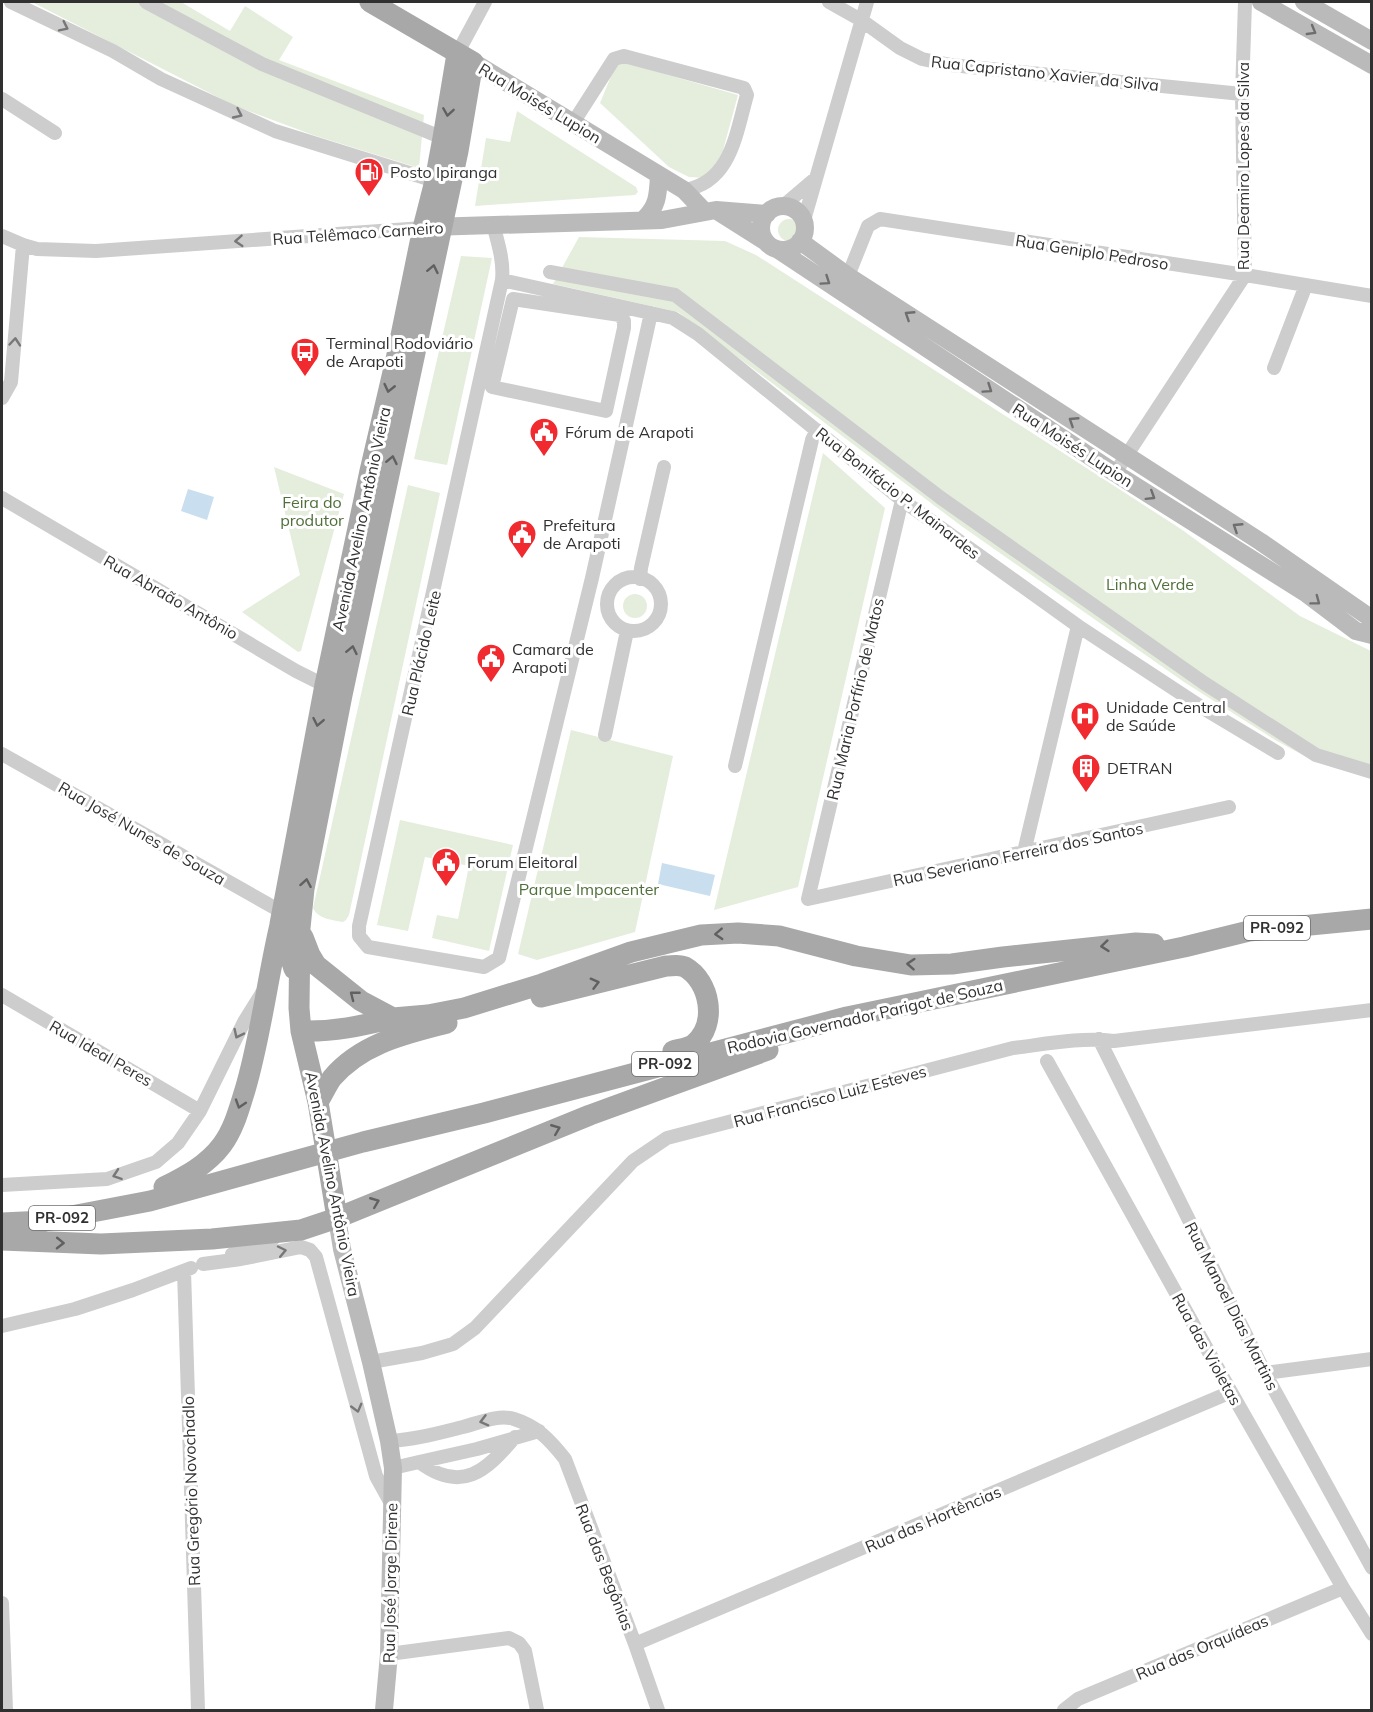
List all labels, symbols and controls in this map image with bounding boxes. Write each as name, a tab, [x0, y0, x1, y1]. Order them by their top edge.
one-way arrow	[58, 20, 69, 32]
one-way arrow	[1306, 23, 1316, 35]
street label: Rua Capristano Xavier da Silva	[930, 51, 1160, 95]
street label: Rua Moisés Lupion	[475, 59, 605, 147]
street label: Rua Deamiro Lopes da Silva	[1233, 62, 1253, 270]
one-way arrow	[232, 107, 243, 119]
one-way arrow	[442, 107, 454, 116]
fuel station icon: Posto Ipiranga	[353, 156, 385, 198]
place label: Posto Ipiranga	[390, 162, 497, 182]
street label: Rua Telêmaco Carneiro	[272, 217, 444, 249]
street label: Rua Geniplo Pedroso	[1014, 230, 1170, 274]
one-way arrow	[234, 234, 243, 247]
one-way arrow	[426, 264, 439, 274]
one-way arrow	[819, 274, 830, 285]
one-way arrow	[905, 311, 915, 323]
place label: Terminal Rodoviário de Arapoti	[326, 333, 473, 371]
bus stop icon: Terminal Rodoviário de Arapoti	[289, 336, 321, 378]
one-way arrow	[8, 338, 21, 347]
one-way arrow	[981, 382, 992, 393]
one-way arrow	[384, 383, 397, 393]
street label: Rua Moisés Lupion	[1009, 399, 1137, 491]
street label: Avenida Avelino Antônio Vieira	[327, 405, 395, 633]
public building icon: Fórum de Arapoti	[528, 416, 560, 458]
one-way arrow	[1069, 417, 1080, 428]
place label: Fórum de Arapoti	[565, 422, 694, 442]
street label: Rua Bonifácio P. Mainardes	[812, 423, 984, 563]
one-way arrow	[385, 455, 398, 465]
one-way arrow	[1145, 488, 1155, 500]
park label: Feira do produtor	[280, 492, 344, 530]
place label: Prefeitura de Arapoti	[543, 515, 621, 553]
public building icon: Prefeitura de Arapoti	[506, 518, 538, 560]
one-way arrow	[1233, 522, 1243, 534]
street label: Rua Abraão Antônio	[100, 550, 242, 644]
park label: Linha Verde	[1106, 574, 1194, 594]
street label: Rua Plácido Leite	[397, 588, 445, 718]
one-way arrow	[1309, 593, 1320, 604]
street label: Rua Maria Porfírio de Matos	[822, 596, 888, 802]
place label: Camara de Arapoti	[512, 639, 594, 677]
public building icon: Camara de Arapoti	[475, 642, 507, 684]
one-way arrow	[345, 646, 358, 656]
place label: Unidade Central de Saúde	[1106, 697, 1226, 735]
hospital icon: Unidade Central de Saúde	[1069, 700, 1101, 742]
one-way arrow	[312, 717, 325, 727]
building icon: DETRAN	[1070, 752, 1102, 794]
place label: DETRAN	[1107, 758, 1172, 778]
street label: Rua José Nunes de Souza	[55, 777, 229, 889]
street label: Rua Severiano Ferreira dos Santos	[891, 818, 1145, 890]
public building icon: Forum Eleitoral	[430, 846, 462, 888]
place label: Forum Eleitoral	[467, 852, 578, 872]
one-way arrow	[299, 878, 311, 887]
park label: Parque Impacenter	[519, 879, 659, 899]
road number: PR-092	[1244, 916, 1310, 940]
one-way arrow	[715, 927, 724, 940]
one-way arrow	[1100, 939, 1110, 952]
one-way arrow	[907, 958, 916, 971]
street label: Rodovia Governador Parigot de Souza	[725, 974, 1005, 1058]
one-way arrow	[590, 978, 600, 991]
one-way arrow	[350, 991, 361, 1002]
street label: Rua Ideal Peres	[46, 1016, 156, 1090]
one-way arrow	[234, 1028, 245, 1038]
road number: PR-092	[632, 1052, 698, 1076]
street label: Rua Francisco Luiz Esteves	[731, 1061, 929, 1131]
street label: Avenida Avelino Antônio Vieira	[301, 1070, 365, 1298]
one-way arrow	[235, 1098, 247, 1109]
one-way arrow	[550, 1124, 561, 1136]
one-way arrow	[112, 1168, 123, 1181]
one-way arrow	[369, 1197, 380, 1209]
road number: PR-092	[29, 1206, 95, 1230]
street label: Rua Manoel Dias Martins	[1181, 1218, 1283, 1394]
one-way arrow	[55, 1237, 64, 1249]
one-way arrow	[276, 1245, 286, 1258]
street label: Rua das Violetas	[1168, 1289, 1246, 1409]
street label: Rua Gregório Novochadlo	[178, 1396, 204, 1586]
one-way arrow	[350, 1403, 363, 1413]
one-way arrow	[479, 1414, 490, 1426]
street label: Rua das Hortências	[862, 1481, 1004, 1557]
street label: Rua das Begônias	[572, 1501, 638, 1633]
street label: Rua José Jorge Direne	[379, 1503, 401, 1663]
street label: Rua das Orquídeas	[1133, 1610, 1271, 1684]

